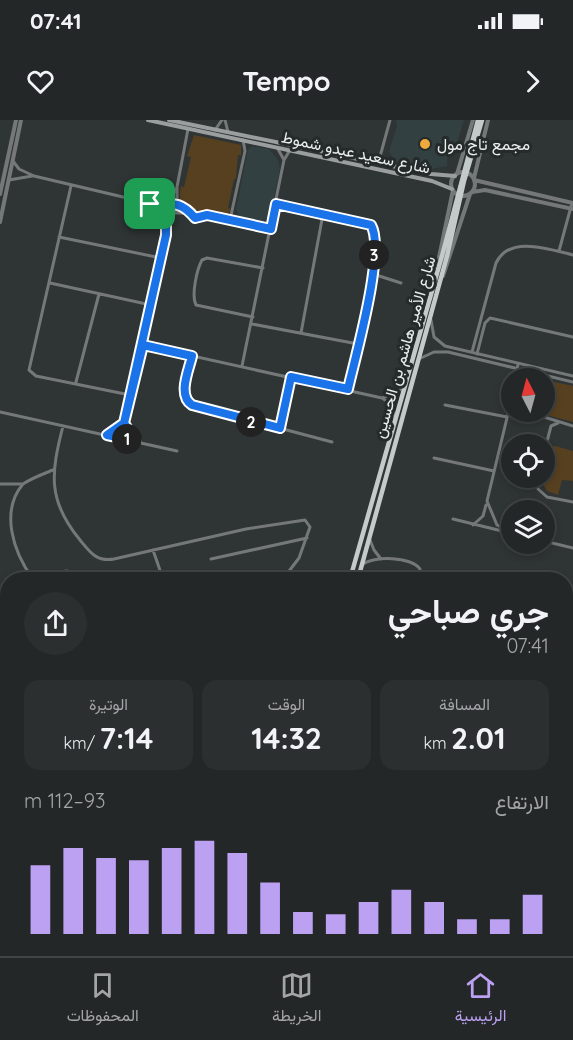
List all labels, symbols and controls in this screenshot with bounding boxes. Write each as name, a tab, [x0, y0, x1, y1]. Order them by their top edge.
text: 07:41	[30, 7, 82, 35]
text: Tempo	[242, 64, 331, 98]
icon: heart	[24, 65, 57, 98]
icon: forward	[516, 65, 549, 98]
street label: شارع سعيد عبدو شموط	[279, 126, 432, 180]
place label: مجمع تاج مول	[437, 134, 530, 156]
marker: مجمع تاج مول	[418, 137, 432, 151]
pin	[124, 178, 175, 229]
icon: arrive	[133, 187, 166, 220]
pin: 3	[359, 240, 389, 270]
text: 3	[370, 245, 378, 265]
street label: شارع الأمير هاشم بن الحسين	[368, 254, 442, 441]
north arrow	[501, 368, 555, 422]
map controls	[501, 368, 555, 554]
pin: 2	[236, 407, 266, 437]
text: 2	[246, 412, 256, 432]
pin: 1	[112, 424, 142, 454]
text: 1	[124, 429, 130, 449]
button: locate	[501, 434, 555, 488]
button: layers	[501, 500, 555, 554]
text: جري صباحي	[388, 590, 549, 631]
button: share	[24, 592, 87, 655]
text: 07:41	[506, 633, 549, 658]
text: الوتيرة	[89, 694, 128, 714]
text: الوقت	[268, 694, 305, 714]
text: المسافة	[439, 694, 490, 714]
text: 7:14	[99, 719, 153, 757]
text: 14:32	[251, 719, 322, 757]
text: 2.01	[451, 719, 506, 757]
text: /km	[64, 733, 99, 753]
text: km	[423, 733, 451, 753]
text: 93–112 m	[24, 788, 105, 813]
text: الارتفاع	[495, 789, 549, 814]
tab: المحفوظات	[67, 969, 139, 1030]
tab: الخريطة	[272, 969, 321, 1030]
tab: الرئيسية	[455, 969, 506, 1030]

